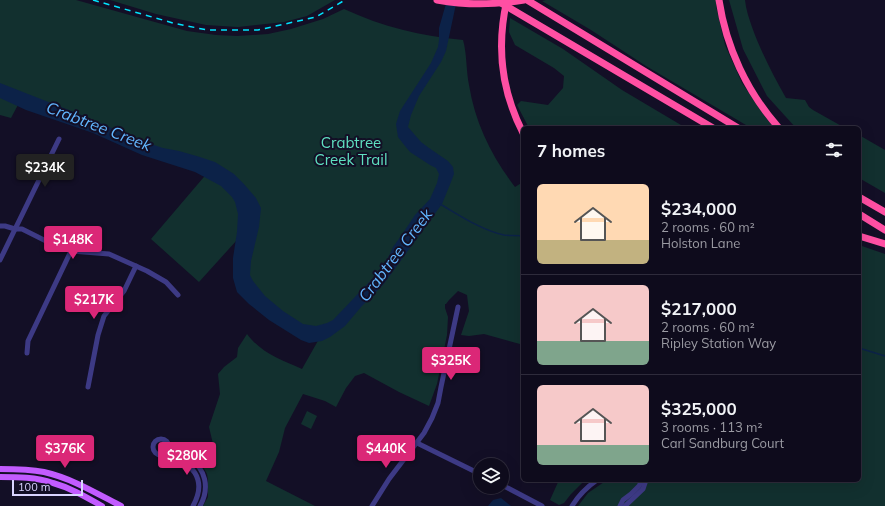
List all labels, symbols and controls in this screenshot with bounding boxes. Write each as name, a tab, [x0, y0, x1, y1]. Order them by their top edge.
water label: Crabtree Creek	[44, 97, 155, 155]
park label: Crabtree Creek Trail	[315, 133, 388, 169]
icon: filters	[823, 139, 845, 161]
text: 7 homes	[537, 140, 605, 161]
pin: $234K	[17, 154, 73, 188]
text: $234K	[25, 159, 65, 175]
text: $234,000	[661, 198, 737, 219]
icon: home	[569, 200, 617, 248]
water label: Crabtree Creek	[354, 204, 437, 305]
text: 2 rooms · 60 m²	[661, 219, 755, 235]
pin: $148K	[45, 226, 101, 260]
text: $148K	[53, 231, 93, 247]
text: Holston Lane	[661, 235, 740, 251]
pin: $217K	[66, 286, 122, 320]
text: $217K	[74, 291, 114, 307]
text: $217,000	[661, 298, 737, 319]
icon: home	[569, 301, 617, 349]
text: 2 rooms · 60 m²	[661, 319, 755, 335]
text: Ripley Station Way	[661, 335, 776, 351]
pin: $325K	[423, 347, 479, 381]
text: $325K	[431, 352, 471, 368]
text: $325,000	[661, 398, 737, 419]
icon: home	[569, 401, 617, 449]
text: 3 rooms · 113 m²	[661, 419, 762, 435]
pin: $376K	[37, 435, 93, 469]
pin: $440K	[358, 435, 414, 469]
text: Carl Sandburg Court	[661, 435, 784, 451]
text: $376K	[45, 440, 85, 456]
text: $440K	[366, 440, 406, 456]
pin: $280K	[159, 442, 215, 476]
text: $280K	[167, 447, 207, 463]
map controls	[473, 458, 509, 494]
button: layers	[473, 458, 509, 494]
scale bar	[12, 478, 83, 497]
text: 100 m	[18, 480, 50, 494]

